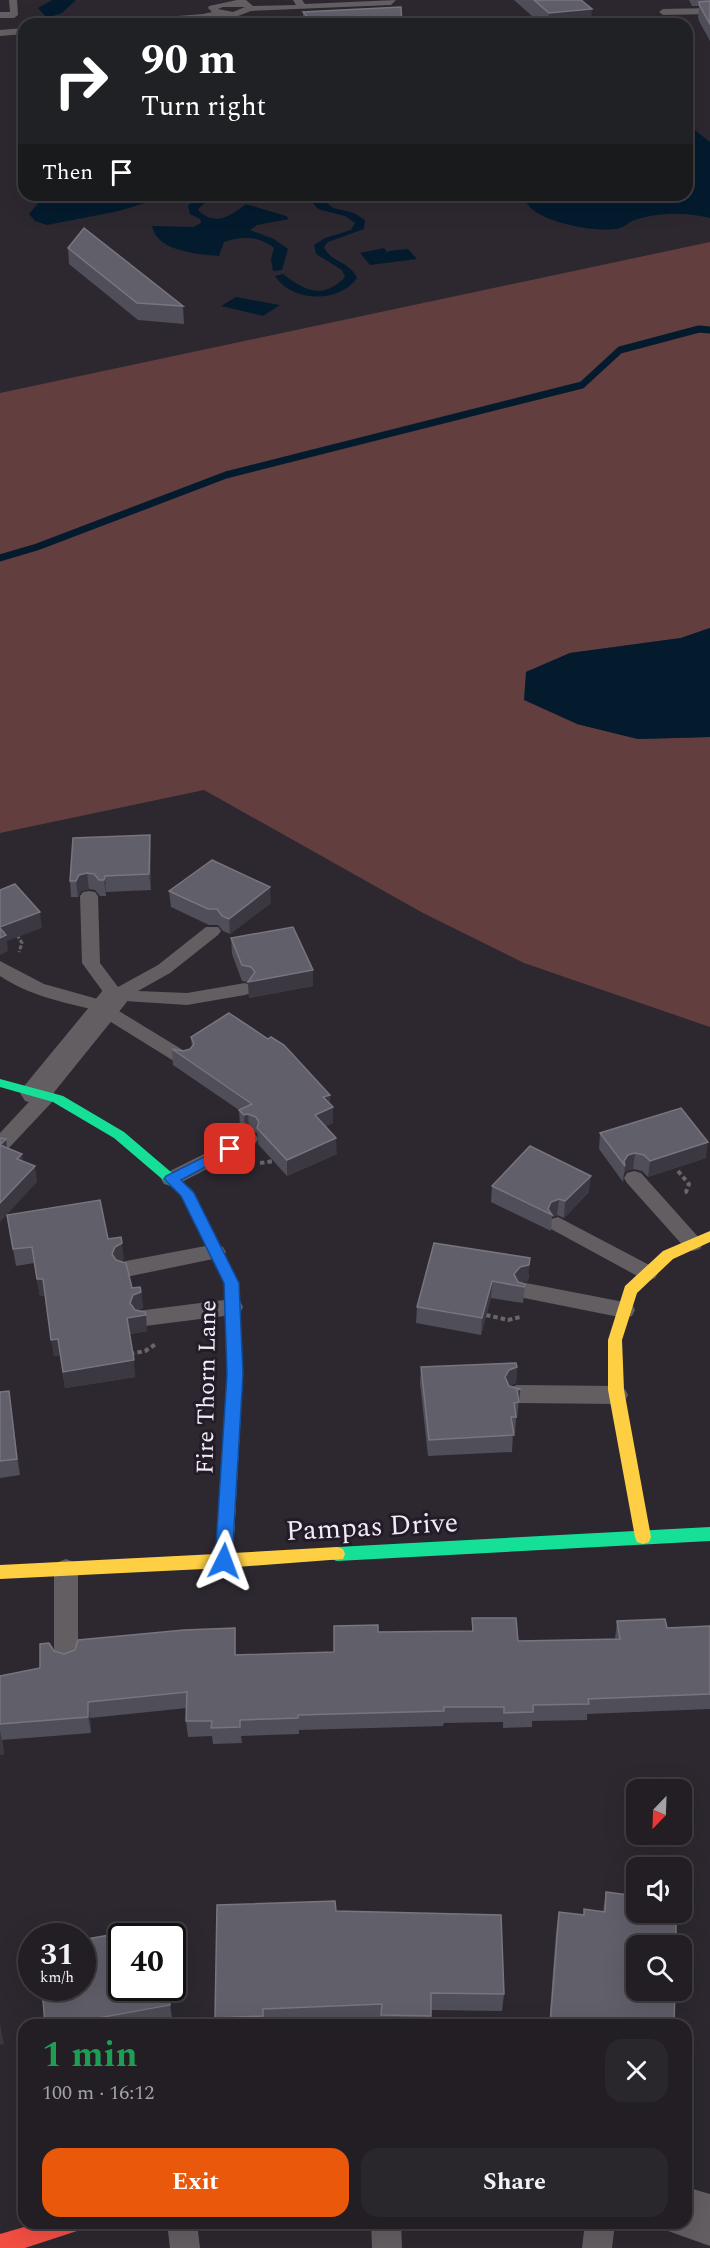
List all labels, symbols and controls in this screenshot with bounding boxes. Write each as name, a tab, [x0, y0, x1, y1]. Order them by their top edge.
text: 90 m	[141, 29, 236, 92]
icon: right	[42, 42, 120, 120]
text: Turn right	[141, 86, 266, 128]
text: Then	[42, 156, 93, 189]
icon: arrive	[105, 156, 138, 189]
pin	[204, 1123, 255, 1174]
icon: arrive	[213, 1132, 246, 1165]
street label: Fire Thorn Lane	[187, 1300, 227, 1474]
street label: Pampas Drive	[285, 1501, 459, 1553]
position arrow	[192, 1529, 256, 1593]
north arrow	[626, 1779, 692, 1845]
map controls	[626, 1779, 692, 2001]
button: sound	[626, 1857, 692, 1923]
speed limit sign: 40	[108, 1923, 186, 2001]
text: 31	[40, 1932, 74, 1978]
button: search	[626, 1935, 692, 2001]
text: km/h	[40, 1966, 74, 1989]
text: 1 min	[42, 2028, 138, 2083]
button: close	[605, 2039, 668, 2102]
text: 100 m · 16:12	[42, 2078, 154, 2108]
button: Exit	[42, 2148, 349, 2217]
button: Share	[361, 2148, 668, 2217]

